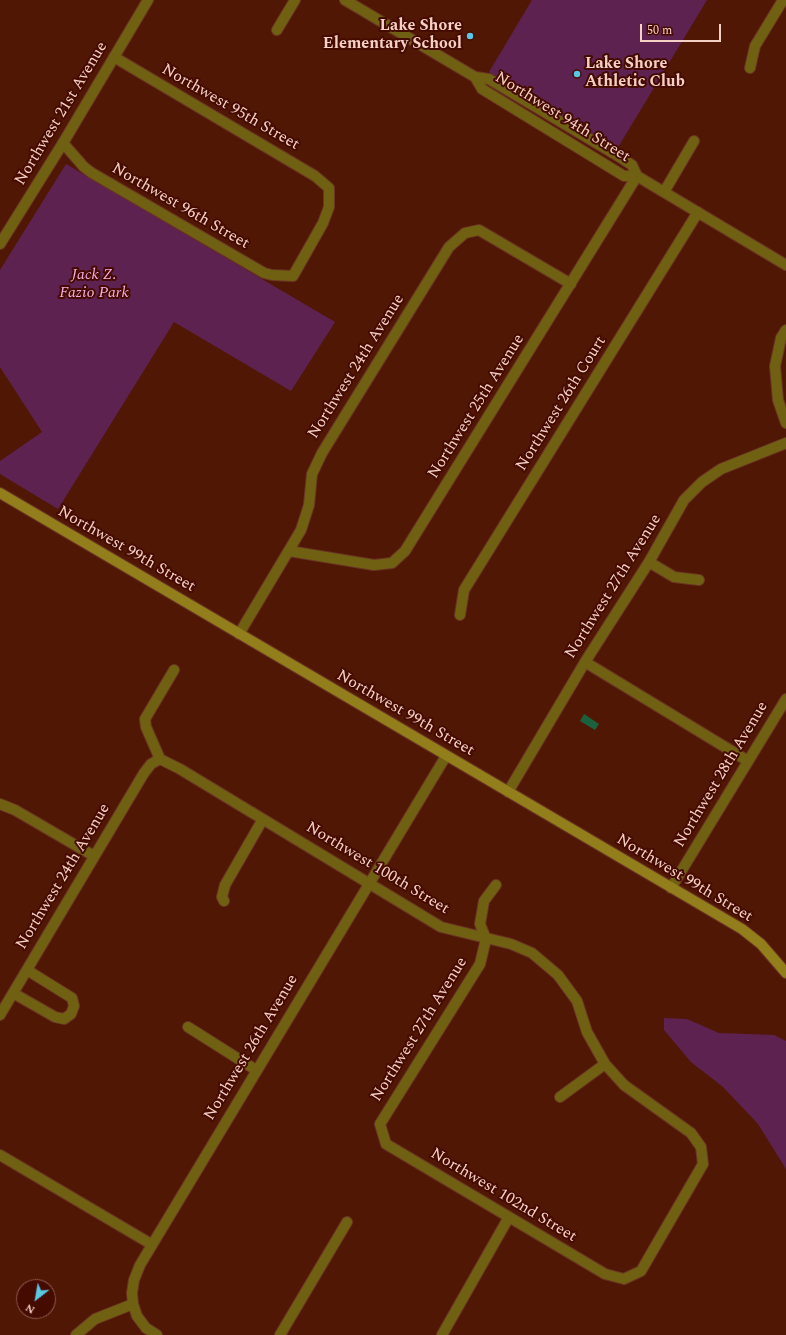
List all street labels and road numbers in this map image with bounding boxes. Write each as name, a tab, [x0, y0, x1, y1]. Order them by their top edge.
street label: Northwest 21st Avenue	[12, 39, 112, 189]
street label: Northwest 95th Street	[158, 61, 302, 155]
street label: Northwest 94th Street	[491, 69, 633, 167]
street label: Northwest 96th Street	[108, 160, 252, 254]
street label: Northwest 24th Avenue	[305, 291, 409, 443]
street label: Northwest 25th Avenue	[425, 331, 529, 483]
street label: Northwest 26th Court	[513, 333, 611, 475]
street label: Northwest 99th Street	[54, 503, 198, 597]
street label: Northwest 27th Avenue	[562, 511, 666, 663]
street label: Northwest 99th Street	[333, 667, 477, 761]
street label: Northwest 28th Avenue	[671, 699, 773, 851]
street label: Northwest 24th Avenue	[13, 801, 115, 953]
street label: Northwest 100th Street	[302, 819, 452, 919]
street label: Northwest 99th Street	[612, 831, 756, 927]
street label: Northwest 27th Avenue	[368, 954, 472, 1106]
street label: Northwest 26th Avenue	[201, 972, 303, 1124]
street label: Northwest 102nd Street	[426, 1145, 580, 1247]

